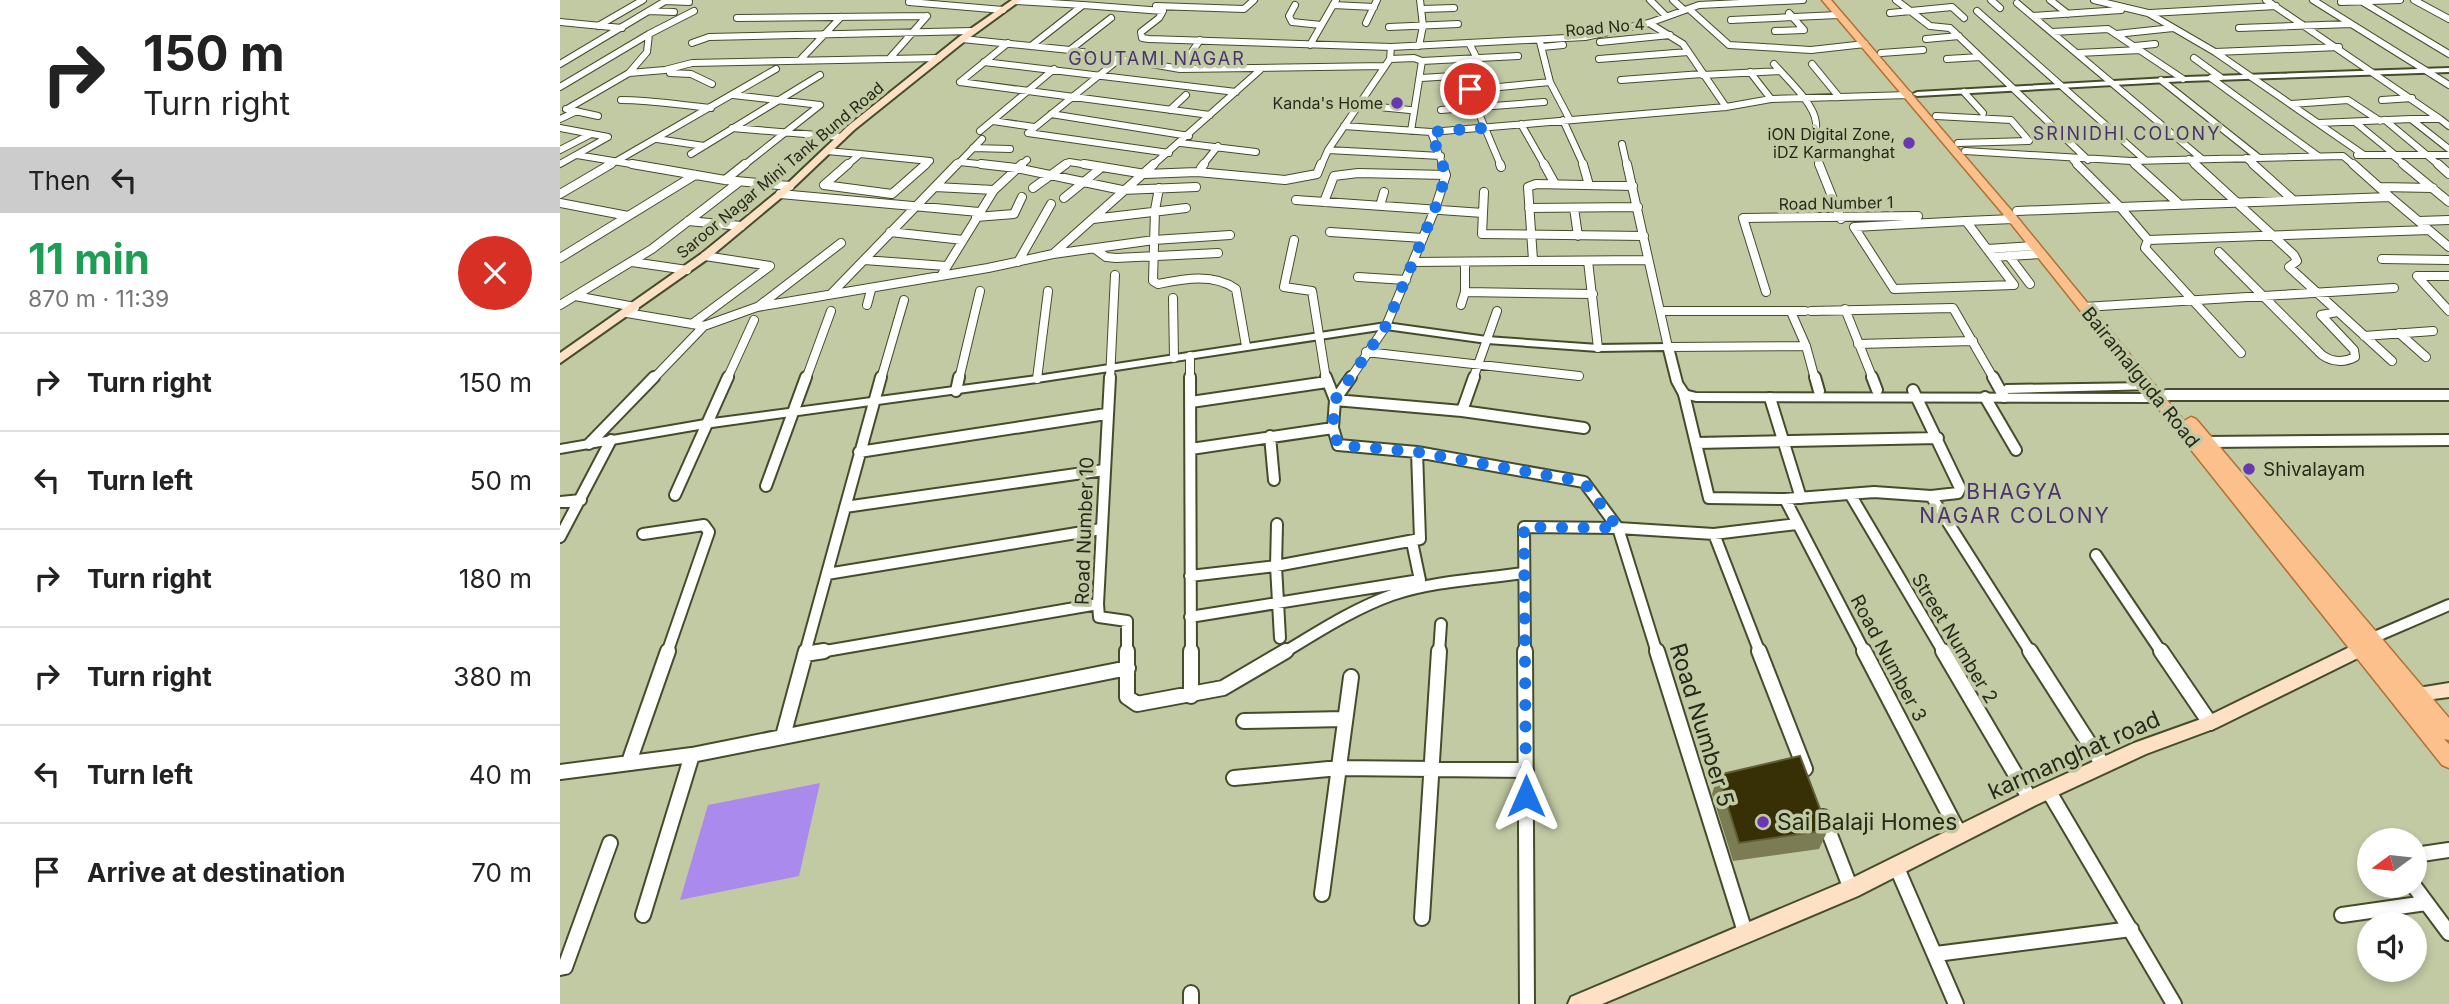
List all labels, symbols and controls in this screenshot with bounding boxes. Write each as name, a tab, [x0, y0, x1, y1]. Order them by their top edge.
street label: Road No 4	[1564, 14, 1646, 40]
text: 150 m	[143, 24, 285, 83]
icon: right	[28, 28, 119, 119]
district label: GOUTAMI NAGAR	[1068, 48, 1246, 69]
pin	[1440, 59, 1500, 119]
icon: arrive	[1451, 70, 1489, 108]
street label: Saroor Nagar Mini Tank Bund Road	[672, 77, 888, 263]
text: Turn right	[143, 84, 290, 123]
place label: Kanda's Home	[1272, 93, 1383, 113]
marker: Kanda's Home	[1389, 95, 1405, 111]
district label: SRINIDHI COLONY	[2033, 123, 2221, 144]
place label: iON Digital Zone, iDZ Karmanghat	[1768, 124, 1895, 162]
marker: iON Digital Zone, iDZ Karmanghat	[1901, 135, 1917, 151]
icon: left	[105, 161, 143, 199]
text: Then	[28, 165, 91, 196]
street label: Road Number 1	[1778, 192, 1894, 214]
text: 11 min	[28, 233, 150, 284]
button: close	[458, 236, 532, 310]
text: 870 m · 11:39	[28, 285, 169, 313]
street label: Bairamalguda Road	[2077, 303, 2204, 452]
icon: right	[28, 363, 66, 401]
text: Turn right	[87, 367, 212, 398]
text: 150 m	[459, 367, 532, 398]
street label: Road Number 10	[1070, 457, 1099, 606]
place label: Shivalayam	[2263, 458, 2365, 481]
icon: left	[28, 461, 66, 499]
marker: Shivalayam	[2241, 461, 2257, 477]
text: Turn left	[87, 465, 193, 496]
text: 50 m	[470, 465, 532, 496]
district label: BHAGYA NAGAR COLONY	[1919, 479, 2111, 528]
icon: right	[28, 559, 66, 597]
text: Turn right	[87, 563, 212, 594]
text: 180 m	[459, 563, 532, 594]
street label: Street Number 2	[1907, 569, 2003, 708]
street label: Road Number 3	[1845, 591, 1932, 726]
street label: Road Number 5	[1664, 640, 1740, 810]
icon: right	[28, 657, 66, 695]
text: Turn right	[87, 661, 212, 692]
text: 380 m	[453, 661, 532, 692]
street label: karmanghat road	[1984, 705, 2164, 805]
icon: left	[28, 755, 66, 793]
text: Turn left	[87, 759, 193, 790]
text: 40 m	[469, 759, 532, 790]
position arrow	[1489, 759, 1563, 833]
place label: Sai Balaji Homes	[1777, 808, 1957, 836]
marker: Sai Balaji Homes	[1755, 814, 1771, 830]
north arrow	[2357, 828, 2427, 898]
map controls	[2357, 828, 2427, 982]
icon: arrive	[28, 853, 66, 891]
text: Arrive at destination	[87, 857, 346, 888]
text: 70 m	[471, 857, 532, 888]
button: sound	[2357, 912, 2427, 982]

